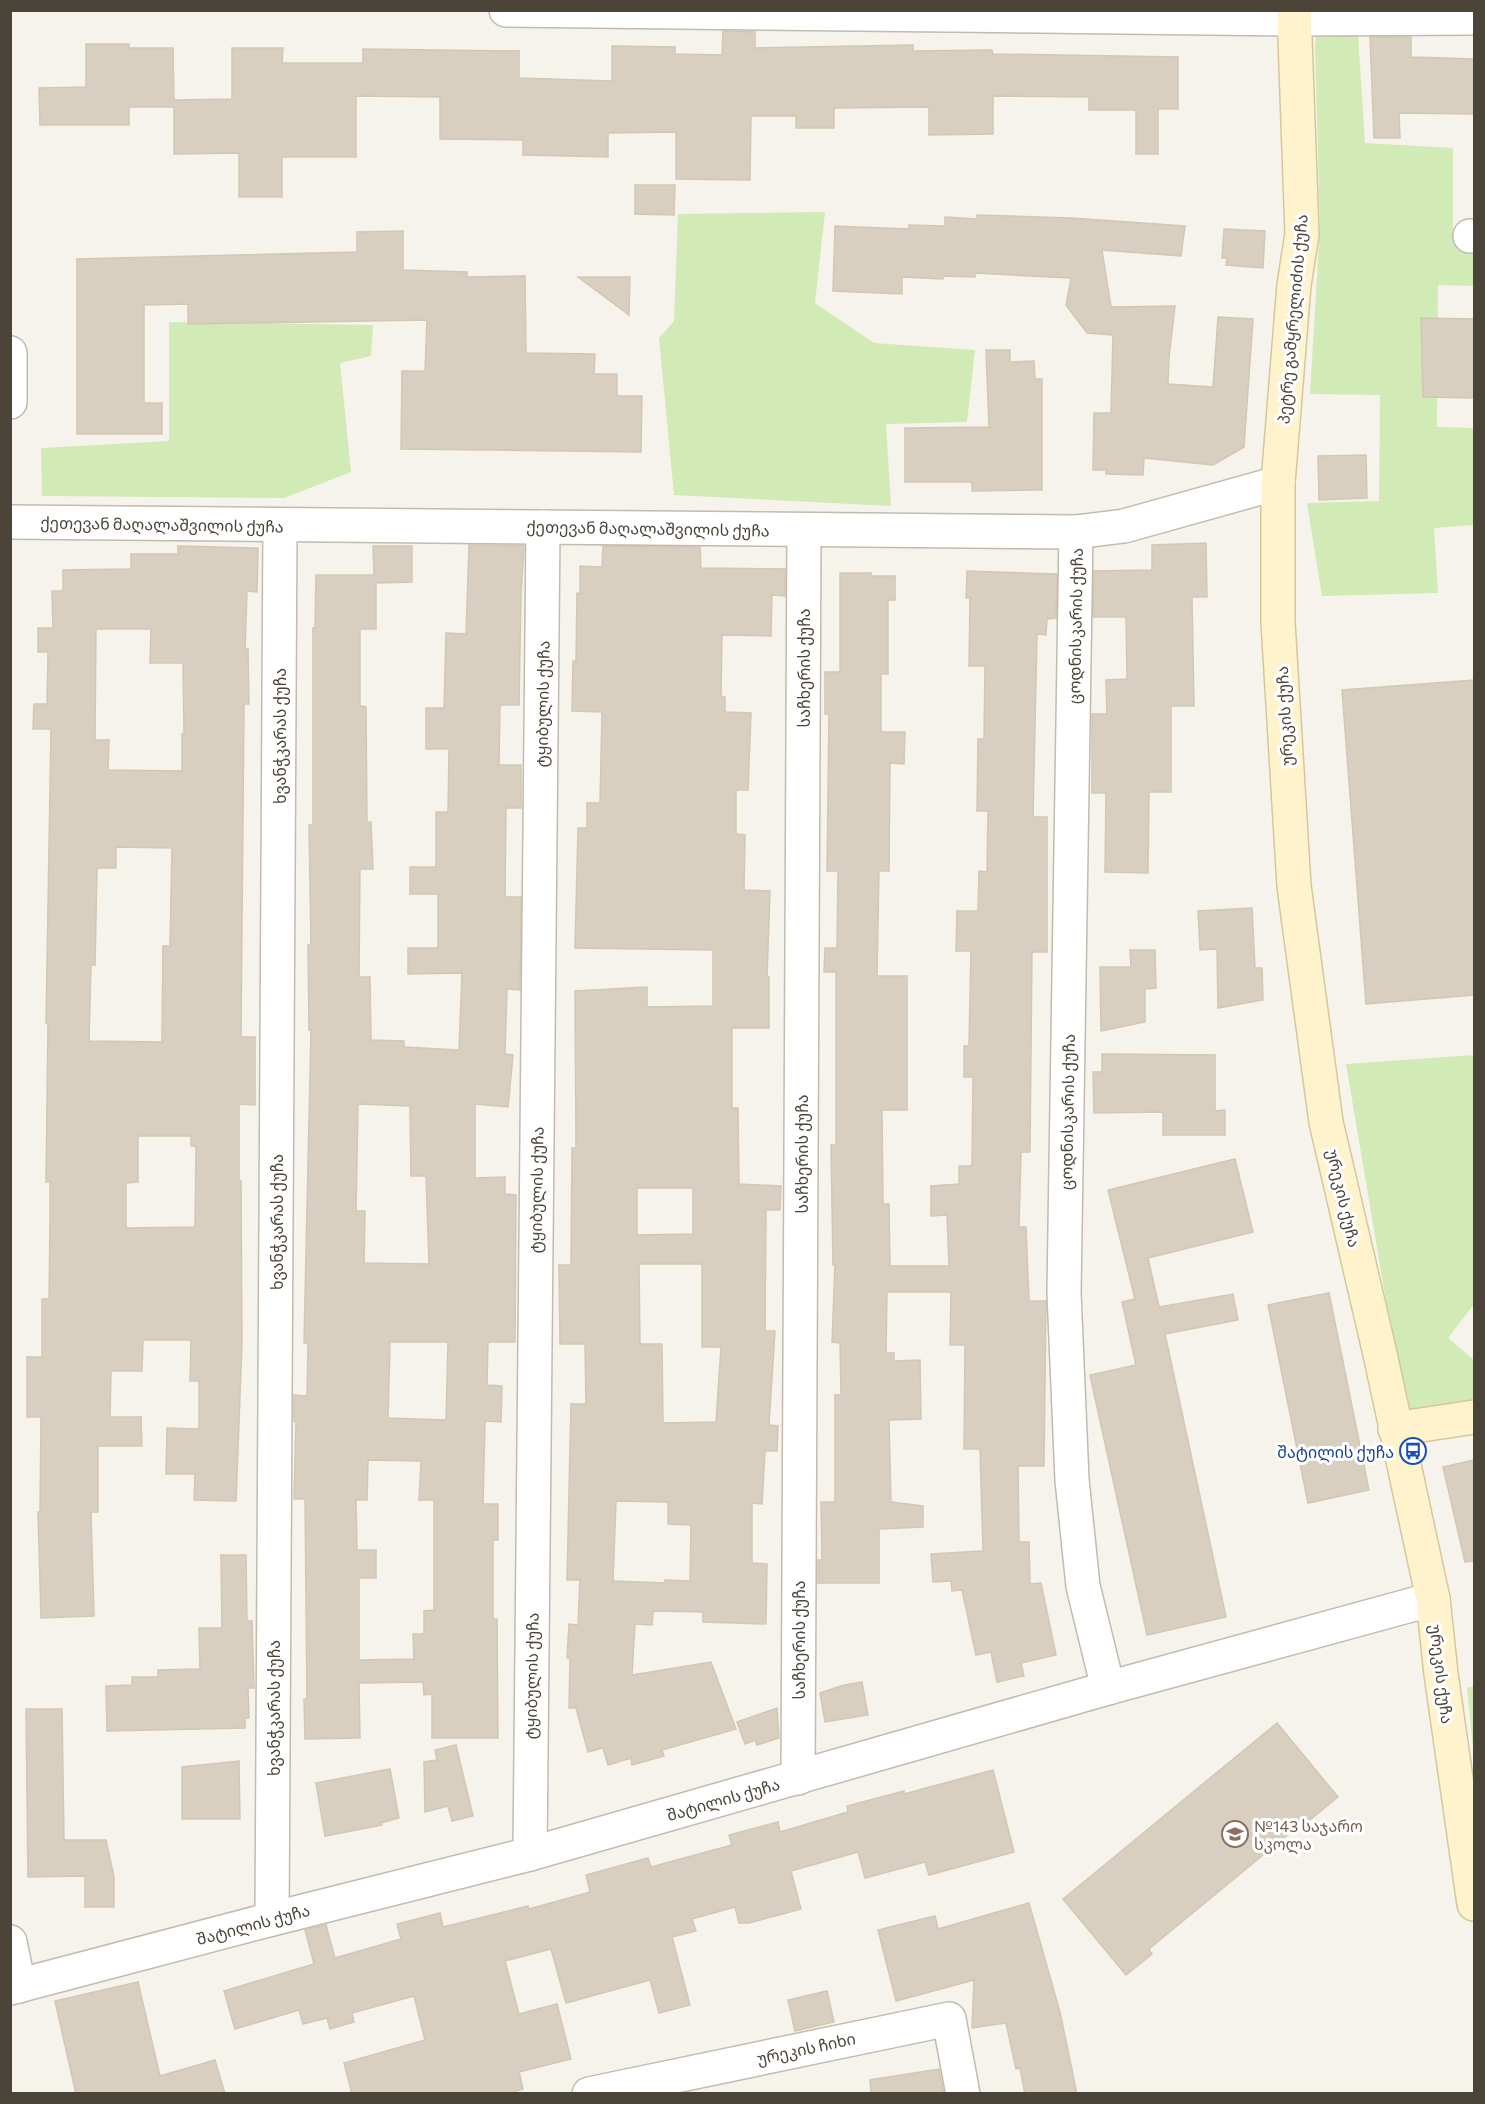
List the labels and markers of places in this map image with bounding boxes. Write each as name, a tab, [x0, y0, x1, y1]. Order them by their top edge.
bus stop icon: შატილის ქუჩა	[1398, 1436, 1428, 1466]
place label: შატილის ქუჩა	[1277, 1442, 1394, 1463]
place label: №143 საჯარო სკოლა	[1254, 1816, 1363, 1855]
school or university icon: №143 საჯარო სკოლა	[1220, 1819, 1250, 1849]

